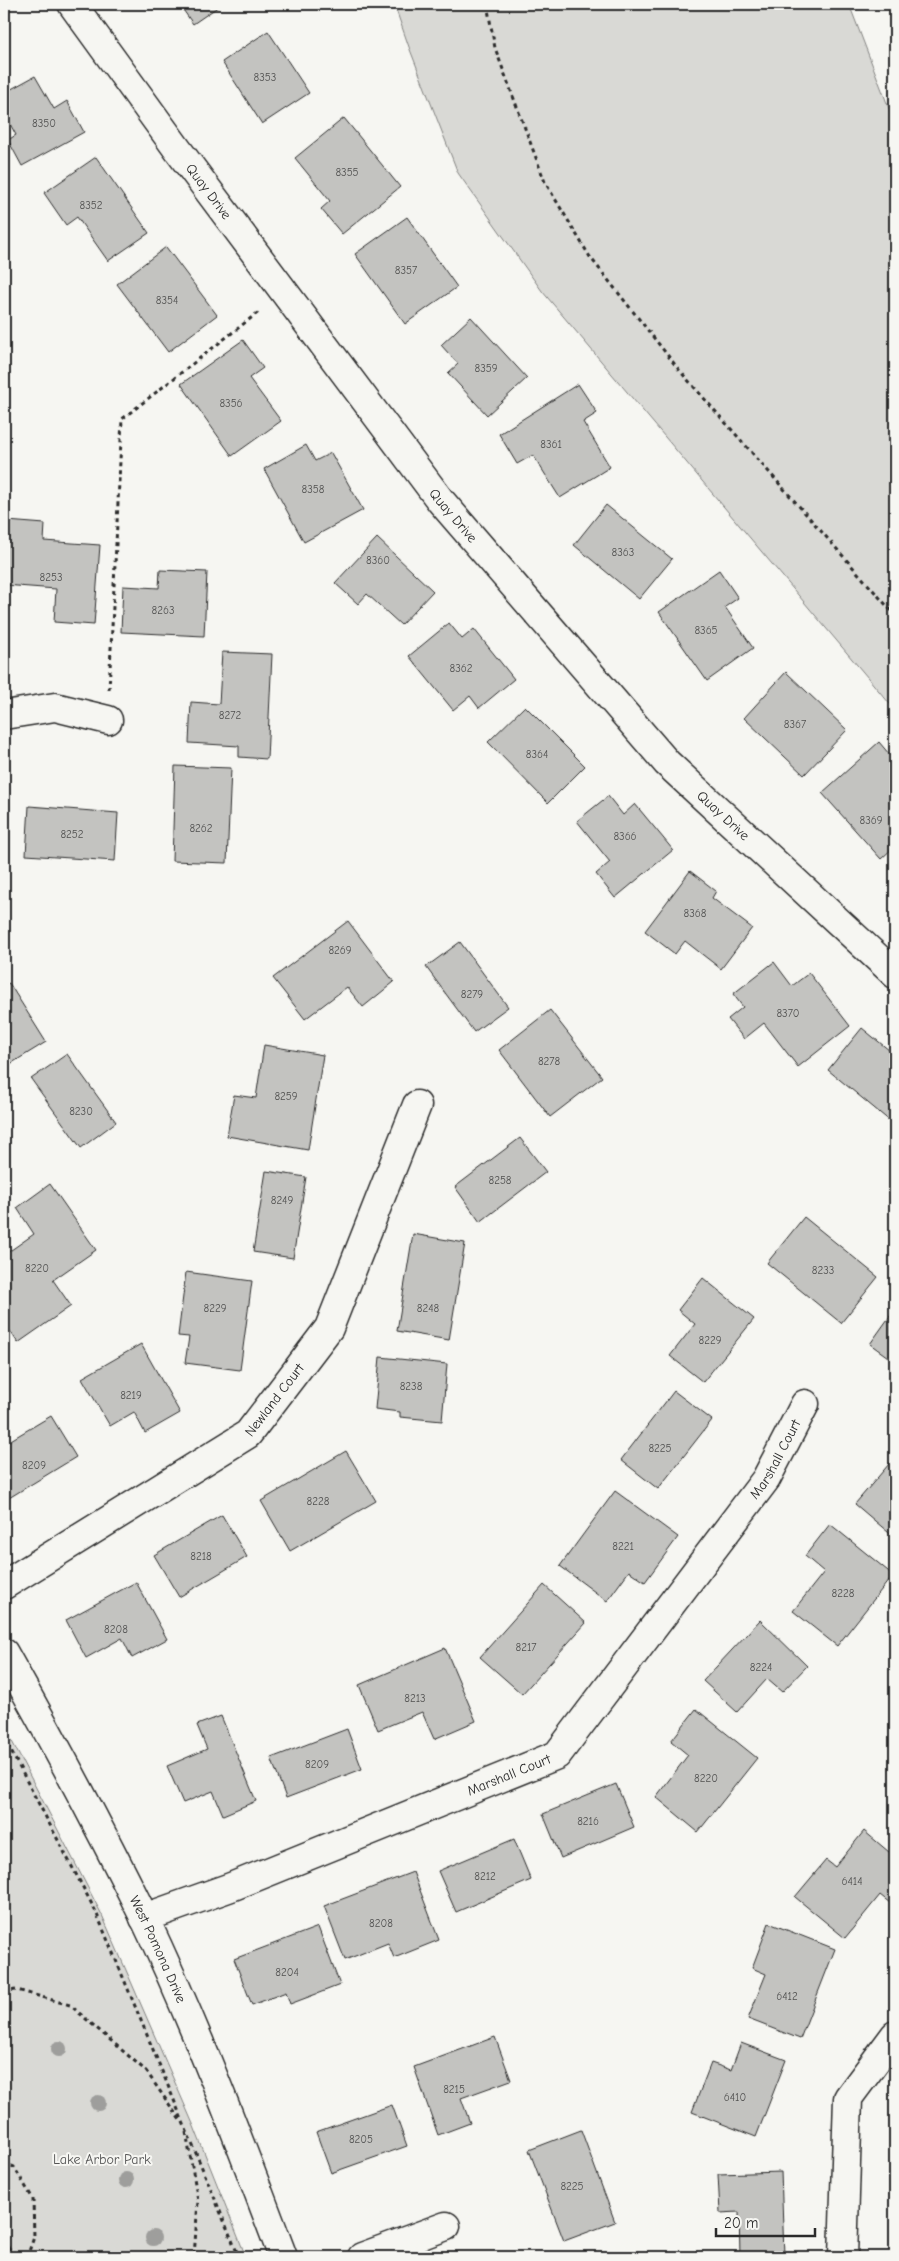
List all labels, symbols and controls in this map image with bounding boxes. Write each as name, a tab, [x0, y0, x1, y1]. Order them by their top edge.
house number: 8353	[254, 71, 276, 84]
house number: 8350	[32, 117, 56, 130]
street label: Quay Drive	[183, 160, 235, 223]
house number: 8355	[335, 166, 359, 179]
house number: 8352	[80, 199, 103, 212]
house number: 8357	[395, 264, 417, 277]
house number: 8354	[156, 294, 178, 307]
house number: 8359	[474, 362, 498, 375]
house number: 8356	[219, 397, 243, 410]
house number: 8361	[540, 438, 562, 451]
house number: 8358	[302, 483, 325, 496]
street label: Quay Drive	[426, 485, 481, 546]
house number: 8363	[612, 546, 634, 559]
house number: 8360	[366, 554, 390, 567]
house number: 8253	[40, 571, 62, 584]
house number: 8263	[152, 604, 174, 617]
house number: 8365	[694, 624, 718, 637]
house number: 8362	[450, 662, 473, 675]
house number: 8272	[219, 709, 241, 722]
house number: 8367	[784, 718, 806, 731]
house number: 8364	[526, 748, 548, 761]
street label: Quay Drive	[694, 787, 753, 844]
house number: 8369	[859, 814, 883, 827]
house number: 8262	[189, 822, 213, 835]
house number: 8252	[60, 828, 84, 841]
house number: 8366	[613, 830, 637, 843]
house number: 8368	[684, 907, 707, 920]
house number: 8269	[328, 944, 352, 957]
house number: 8279	[461, 988, 483, 1001]
house number: 8370	[776, 1007, 800, 1020]
house number: 8278	[538, 1055, 560, 1068]
house number: 8259	[274, 1090, 298, 1103]
house number: 8230	[69, 1105, 93, 1118]
house number: 8258	[488, 1174, 512, 1187]
house number: 8249	[271, 1194, 293, 1207]
house number: 8220	[25, 1262, 49, 1275]
house number: 8233	[812, 1264, 834, 1277]
house number: 8229	[203, 1302, 227, 1315]
house number: 8248	[417, 1302, 440, 1315]
house number: 8229	[698, 1334, 722, 1347]
street label: Newland Court	[241, 1359, 308, 1440]
house number: 8238	[400, 1380, 423, 1393]
house number: 8219	[120, 1389, 142, 1402]
street label: Marshall Court	[746, 1416, 804, 1502]
house number: 8225	[648, 1442, 672, 1455]
house number: 8209	[22, 1459, 46, 1472]
house number: 8228	[307, 1495, 330, 1508]
house number: 8221	[612, 1540, 634, 1553]
house number: 8218	[190, 1550, 212, 1563]
house number: 8228	[832, 1587, 855, 1600]
house number: 8208	[104, 1623, 128, 1636]
house number: 8217	[516, 1641, 536, 1654]
house number: 8224	[750, 1661, 772, 1674]
house number: 8213	[404, 1692, 426, 1705]
street label: Marshall Court	[464, 1750, 554, 1799]
house number: 8209	[305, 1758, 329, 1771]
house number: 8220	[694, 1772, 718, 1785]
house number: 8216	[577, 1815, 599, 1828]
house number: 8212	[474, 1870, 496, 1883]
house number: 6414	[842, 1875, 862, 1888]
street label: West Pomona Drive	[126, 1893, 190, 2005]
house number: 8208	[369, 1917, 393, 1930]
house number: 8204	[275, 1966, 299, 1979]
house number: 6412	[776, 1990, 798, 2003]
house number: 8215	[443, 2083, 465, 2096]
house number: 6410	[724, 2091, 746, 2104]
house number: 8205	[349, 2133, 373, 2146]
park label: Lake Arbor Park	[53, 2151, 151, 2168]
house number: 8225	[560, 2180, 584, 2193]
scale bar	[716, 2206, 815, 2238]
text: 20 m	[724, 2214, 758, 2232]

